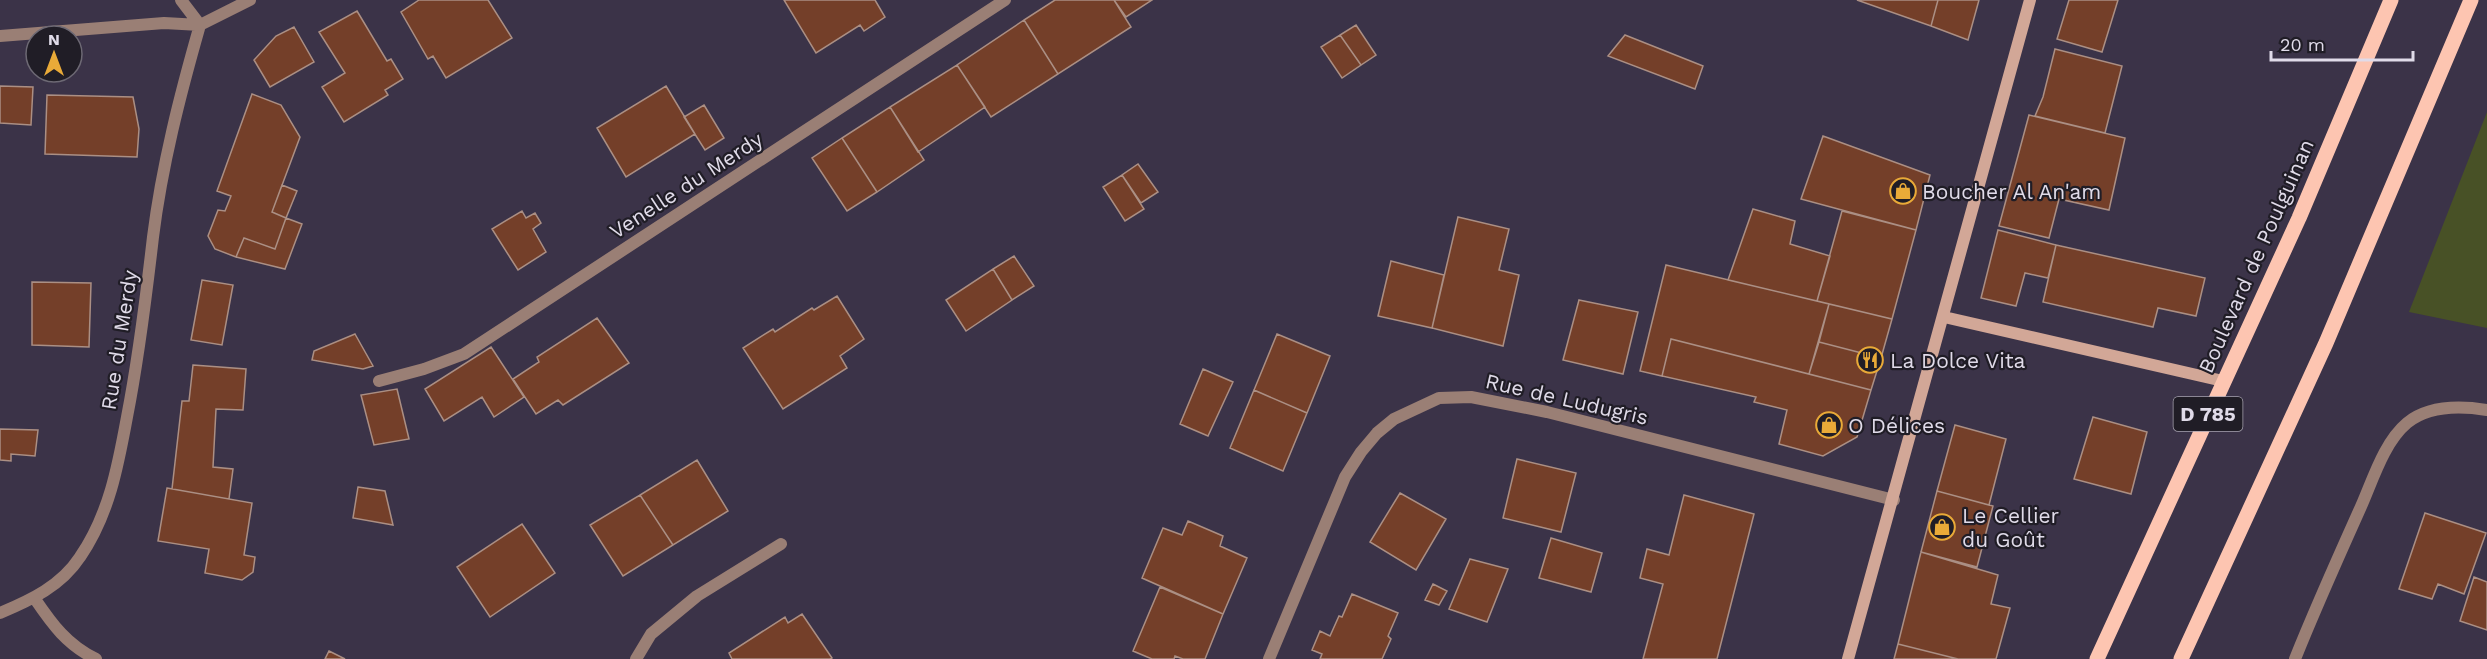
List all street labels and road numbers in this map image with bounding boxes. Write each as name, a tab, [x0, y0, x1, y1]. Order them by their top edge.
street label: Venelle du Merdy	[605, 126, 767, 244]
street label: Boulevard de Poulguinan	[2193, 135, 2319, 377]
street label: Rue du Merdy	[96, 268, 142, 412]
street label: Rue de Ludugris	[1483, 368, 1651, 430]
road number: D 785	[2174, 397, 2242, 431]

